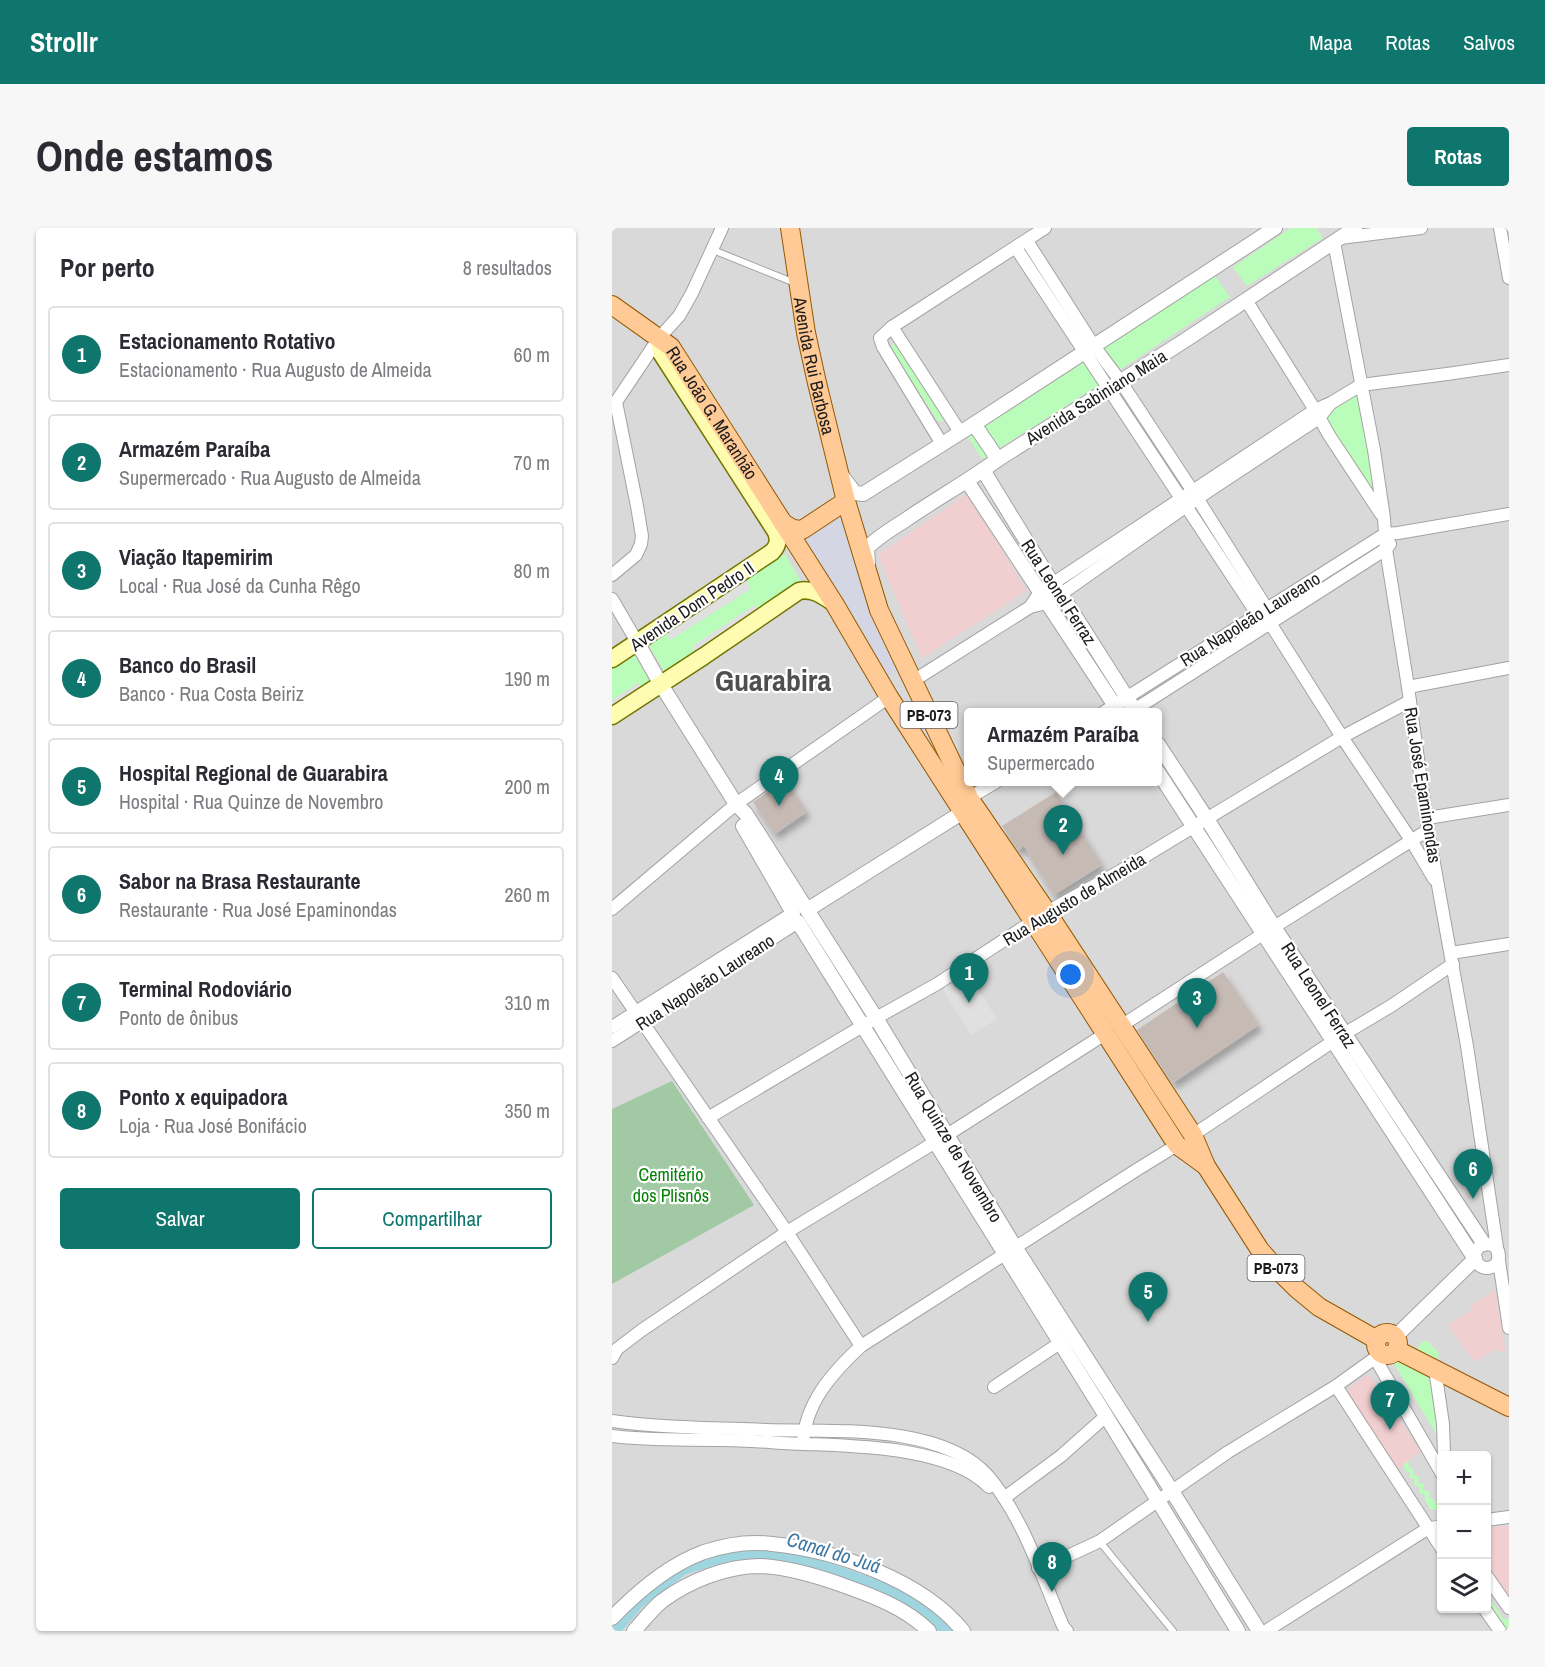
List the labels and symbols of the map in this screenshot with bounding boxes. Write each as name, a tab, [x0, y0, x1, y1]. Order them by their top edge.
street label: Avenida Rui Barbosa	[788, 294, 842, 437]
street label: Rua João G. Maranhão	[661, 341, 764, 484]
street label: Avenida Sabiniano Maia	[1020, 343, 1171, 451]
street label: Rua Leonel Ferraz	[1015, 534, 1103, 650]
street label: Avenida Dom Pedro II	[624, 555, 759, 657]
street label: Rua Napoleão Laureano	[1175, 566, 1325, 672]
district label: Guarabira	[715, 660, 831, 700]
road number: PB-073	[900, 702, 958, 728]
street label: Rua José Epaminondas	[1398, 705, 1448, 865]
pin: 4	[760, 756, 798, 806]
pin: 2	[1044, 806, 1082, 855]
street label: Rua Augusto de Almeida	[998, 846, 1150, 952]
street label: Rua Napoleão Laureano	[631, 928, 779, 1036]
street label: Rua Leonel Ferraz	[1275, 937, 1363, 1053]
pin: 1	[950, 954, 988, 1003]
your location	[1056, 960, 1085, 989]
pin: 3	[1178, 978, 1216, 1028]
street label: Rua Quinze de Novembro	[899, 1067, 1009, 1227]
pin: 6	[1454, 1150, 1492, 1199]
park label: Cemitério dos Plisnôs	[633, 1162, 709, 1208]
road number: PB-073	[1248, 1255, 1304, 1281]
pin: 5	[1128, 1272, 1168, 1322]
pin: 7	[1370, 1380, 1410, 1430]
water label: Canal do Juá	[784, 1525, 884, 1579]
pin: 8	[1032, 1542, 1072, 1592]

